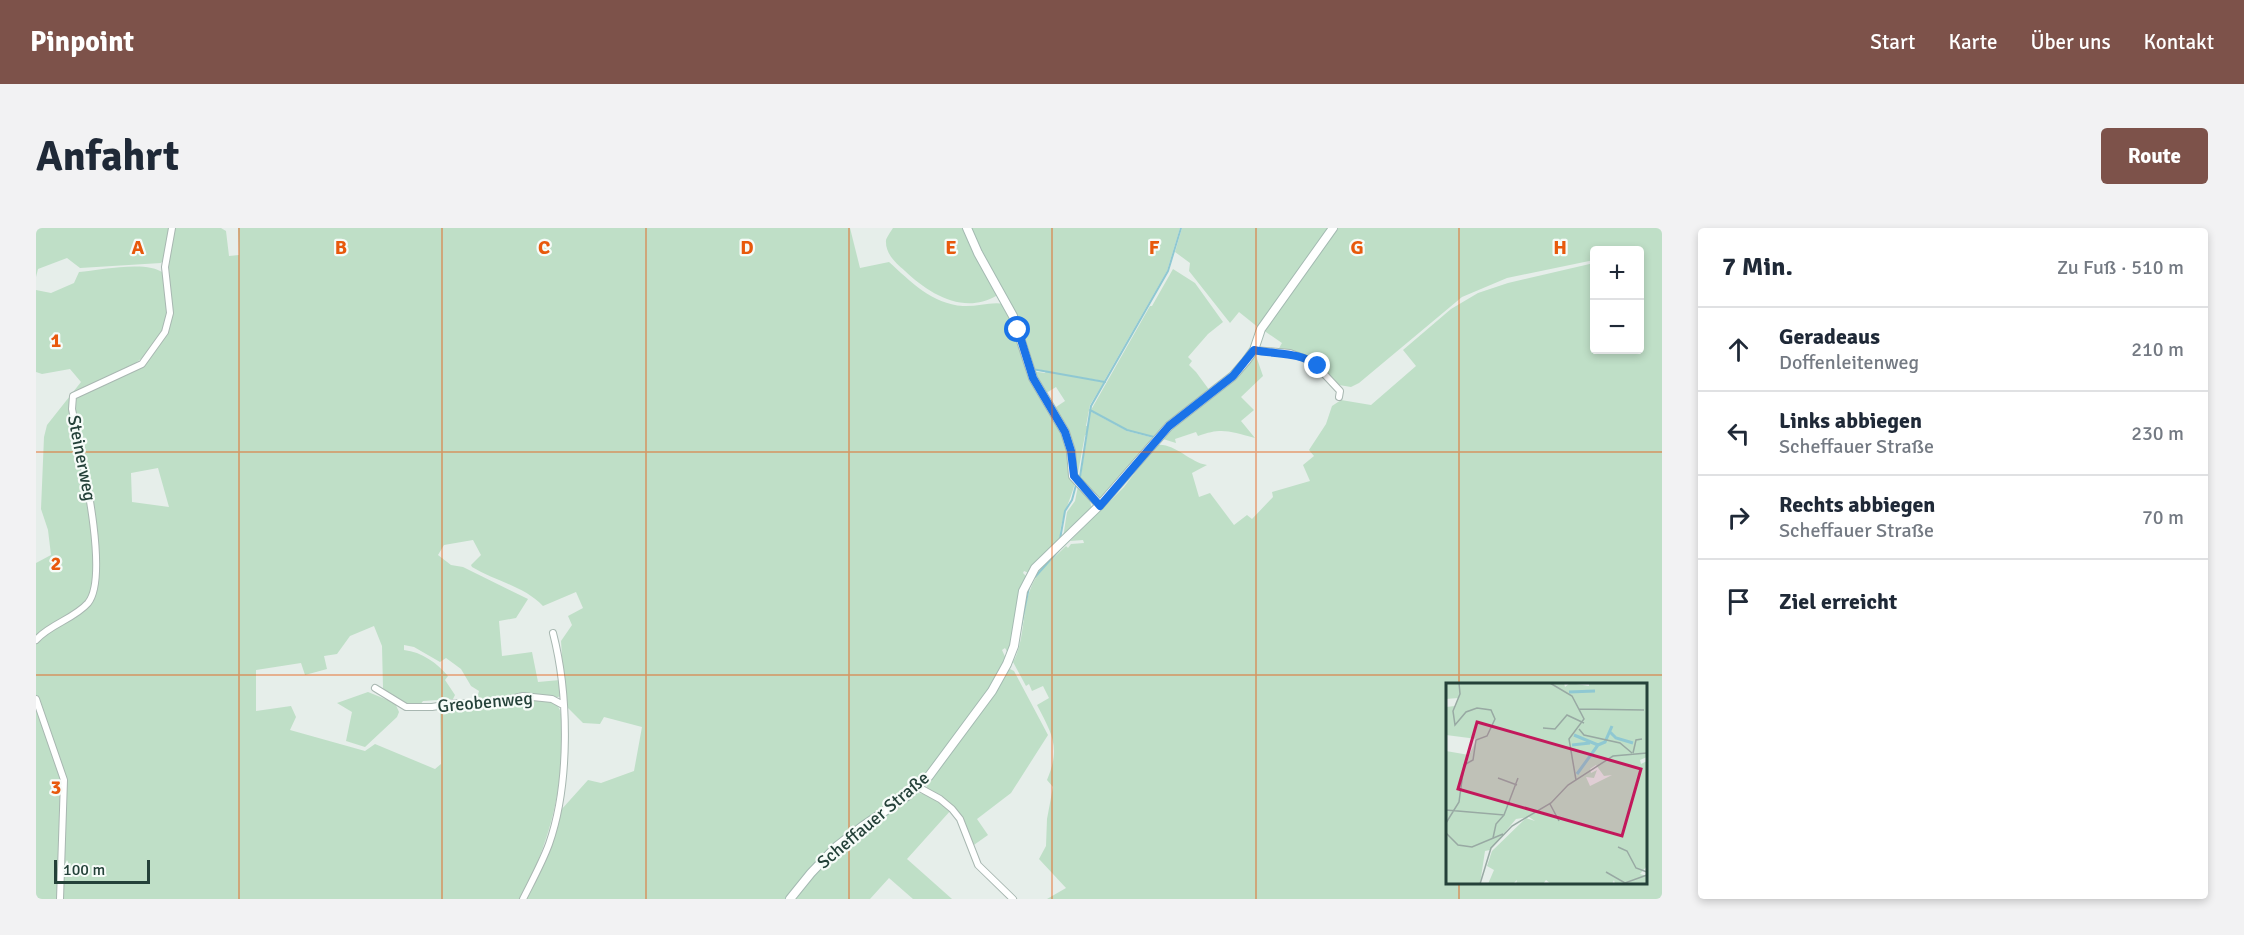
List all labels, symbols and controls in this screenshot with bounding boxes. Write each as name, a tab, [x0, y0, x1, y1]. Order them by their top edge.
text: Pinpoint	[30, 25, 134, 59]
text: Start	[1870, 29, 1915, 55]
text: Karte	[1948, 29, 1997, 55]
text: Über uns	[2030, 29, 2111, 55]
text: Kontakt	[2144, 29, 2214, 55]
button: Route	[2101, 128, 2208, 184]
text: Anfahrt	[36, 131, 179, 182]
text: A	[132, 235, 145, 260]
text: B	[335, 235, 347, 260]
text: C	[538, 235, 550, 260]
text: D	[740, 235, 754, 260]
text: E	[945, 235, 957, 260]
text: F	[1149, 235, 1160, 260]
text: G	[1350, 235, 1364, 260]
text: H	[1553, 235, 1567, 260]
map controls	[1590, 246, 1644, 354]
button: +	[1590, 246, 1644, 300]
text: 7 Min.	[1722, 251, 1793, 283]
text: Zu Fuß · 510 m	[2057, 255, 2184, 280]
button: −	[1590, 300, 1644, 354]
route start	[1004, 316, 1030, 342]
text: Geradeaus	[1779, 323, 1880, 350]
text: 1	[51, 328, 62, 353]
icon: ahead	[1722, 333, 1755, 366]
text: 210 m	[2131, 337, 2184, 362]
text: Doffenleitenweg	[1779, 350, 1919, 375]
route end	[1304, 352, 1330, 378]
text: Links abbiegen	[1779, 407, 1922, 434]
street label: Steinerweg	[63, 413, 101, 503]
icon: left	[1722, 417, 1755, 450]
text: 230 m	[2131, 421, 2184, 446]
text: Scheffauer Straße	[1779, 434, 1934, 459]
text: Rechts abbiegen	[1779, 491, 1935, 518]
icon: right	[1722, 501, 1755, 534]
text: 70 m	[2142, 505, 2184, 530]
text: Scheffauer Straße	[1779, 518, 1934, 543]
text: 2	[51, 551, 61, 576]
icon: arrive	[1722, 585, 1755, 618]
text: Ziel erreicht	[1779, 588, 1897, 615]
inset map	[1446, 683, 1647, 884]
street label: Greobenweg	[436, 687, 534, 717]
street label: Scheffauer Straße	[812, 767, 934, 873]
text: 3	[51, 775, 61, 800]
scale bar	[54, 857, 150, 884]
text: 100 m	[63, 860, 105, 880]

